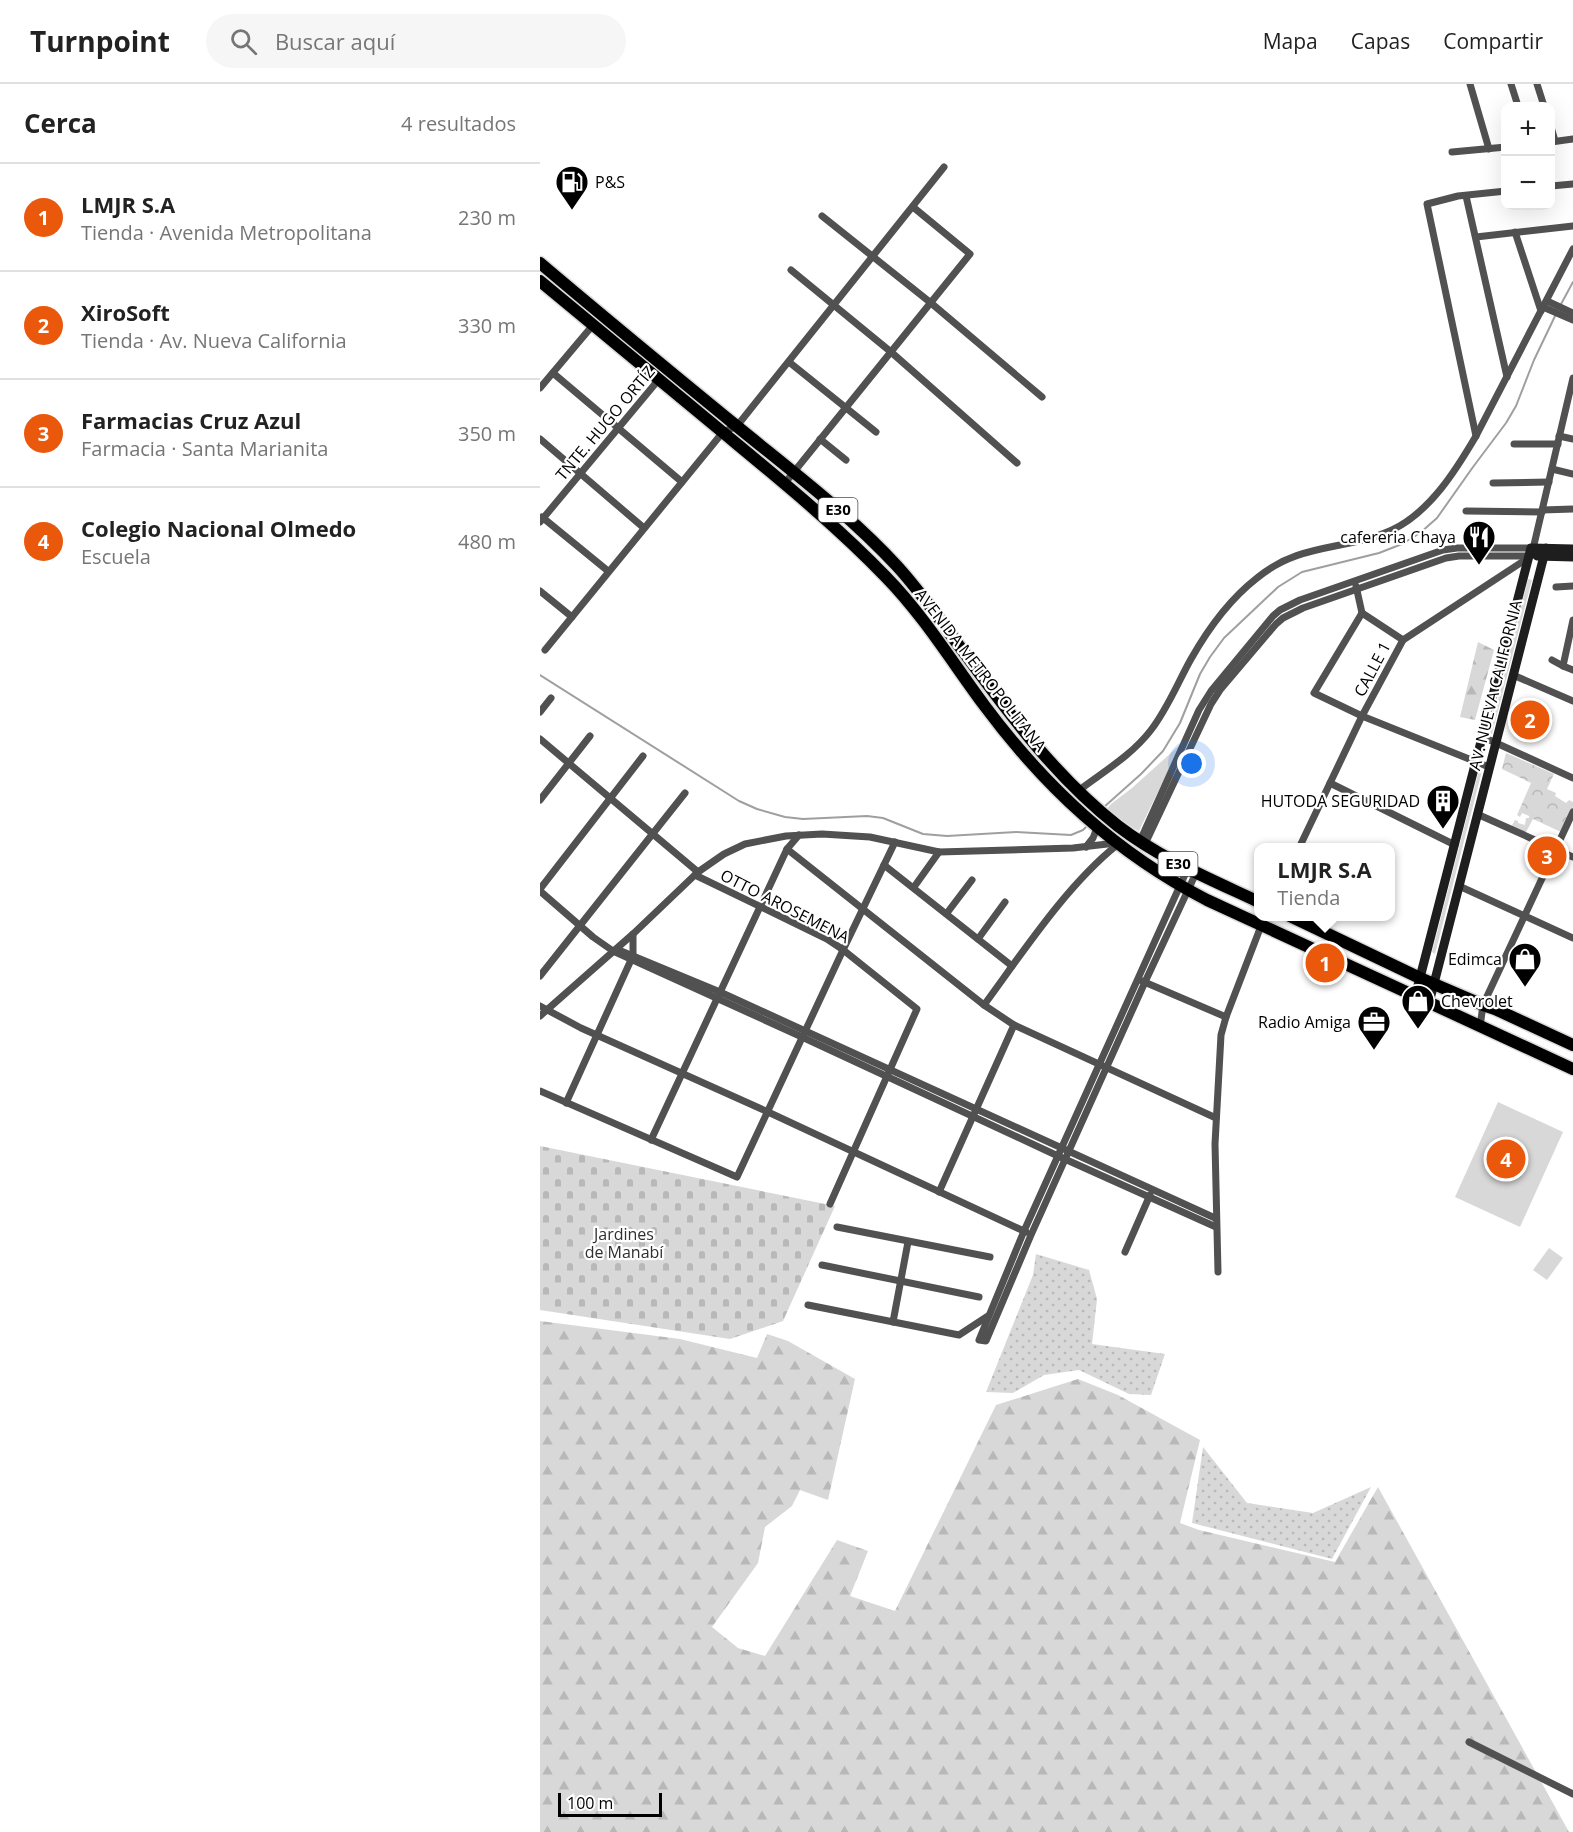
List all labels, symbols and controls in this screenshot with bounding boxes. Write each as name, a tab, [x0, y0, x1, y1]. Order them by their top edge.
search box	[206, 14, 626, 68]
text: Turnpoint	[30, 22, 170, 60]
icon: search	[227, 25, 260, 58]
text: Buscar aquí	[275, 26, 395, 56]
text: Mapa	[1263, 27, 1318, 55]
text: Capas	[1351, 27, 1410, 55]
text: Compartir	[1443, 27, 1543, 55]
map controls	[1501, 102, 1555, 210]
button: +	[1501, 102, 1555, 156]
text: Cerca	[24, 105, 97, 141]
text: 4 resultados	[401, 110, 516, 137]
button: −	[1501, 156, 1555, 210]
fuel station icon: P&S	[554, 164, 590, 211]
place label: P&S	[595, 171, 625, 193]
text: LMJR S.A	[81, 189, 175, 219]
text: 1	[38, 204, 49, 231]
text: 230 m	[458, 204, 516, 231]
text: Tienda · Avenida Metropolitana	[81, 219, 372, 246]
text: XiroSoft	[81, 297, 170, 327]
text: 2	[38, 312, 49, 339]
text: 330 m	[458, 312, 516, 339]
text: Tienda · Av. Nueva California	[81, 327, 347, 354]
street label: TNTE. HUGO ORTÍZ	[550, 361, 660, 485]
text: Farmacias Cruz Azul	[81, 405, 301, 435]
text: 3	[38, 420, 49, 447]
text: 350 m	[458, 420, 516, 447]
text: Farmacia · Santa Marianita	[81, 435, 328, 462]
road number: E30	[818, 498, 858, 522]
text: Colegio Nacional Olmedo	[81, 513, 356, 543]
restaurant icon: cafereria Chaya	[1461, 519, 1497, 566]
place label: cafereria Chaya	[1340, 526, 1456, 548]
text: 4	[38, 528, 49, 555]
text: 480 m	[458, 528, 516, 555]
text: Escuela	[81, 543, 151, 570]
street label: AVENIDA METROPOLITANA	[910, 584, 1052, 757]
street label: AV. NUEVA CALIFORNIA	[1463, 597, 1527, 772]
street label: CALLE 1	[1348, 638, 1396, 700]
pin: 2	[1510, 698, 1550, 742]
your location	[1177, 749, 1206, 778]
building icon: HUTODA SEGURIDAD	[1425, 783, 1461, 830]
place label: HUTODA SEGURIDAD	[1261, 790, 1420, 812]
pin: 3	[1528, 834, 1566, 878]
popup	[1254, 843, 1395, 921]
road number: E30	[1158, 852, 1198, 876]
text: LMJR S.A	[1277, 854, 1372, 884]
street label: OTTO AROSEMENA	[717, 864, 854, 948]
text: Tienda	[1277, 884, 1340, 911]
pin: 1	[1306, 940, 1344, 986]
shop icon: Edimca	[1507, 941, 1543, 988]
place label: Edimca	[1448, 948, 1502, 970]
shop icon: Chevrolet	[1400, 983, 1436, 1030]
place label: Chevrolet	[1441, 990, 1513, 1012]
office icon: Radio Amiga	[1356, 1004, 1392, 1051]
place label: Radio Amiga	[1258, 1011, 1351, 1033]
pin: 4	[1486, 1136, 1526, 1182]
park label: Jardines de Manabí	[585, 1223, 664, 1263]
scale bar	[558, 1790, 662, 1818]
text: 100 m	[567, 1792, 613, 1814]

